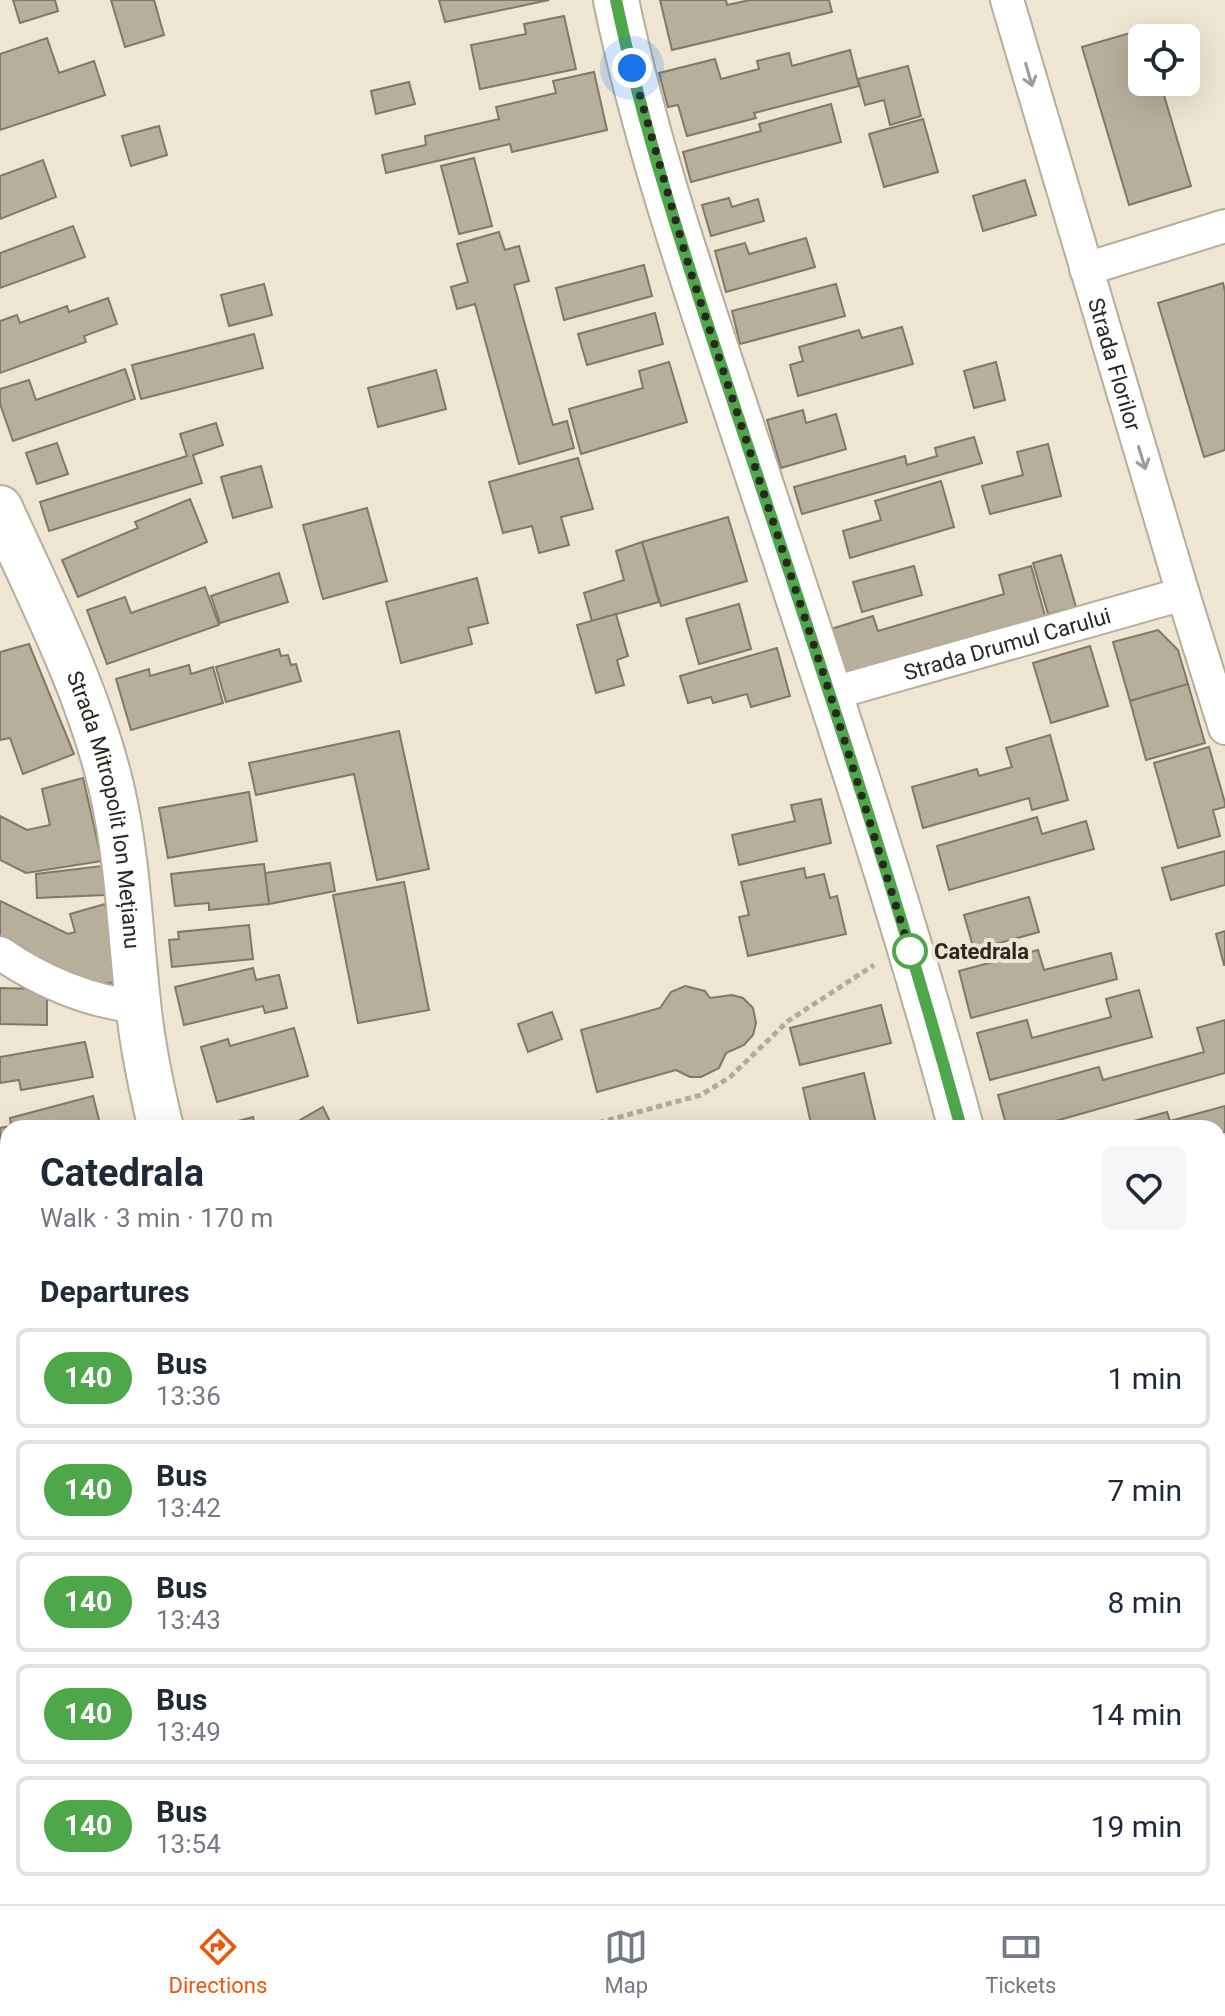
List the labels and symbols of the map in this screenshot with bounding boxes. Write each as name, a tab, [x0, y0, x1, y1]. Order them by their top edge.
your location	[612, 48, 652, 88]
one-way arrow	[1022, 61, 1037, 87]
street label: Strada Florilor	[1083, 295, 1146, 434]
one-way arrow	[1135, 445, 1150, 471]
street label: Strada Drumul Carului	[901, 603, 1114, 686]
street label: Strada Mitropolit Ion Mețianu	[61, 667, 145, 950]
marker: Catedrala	[893, 934, 927, 968]
place label: Catedrala	[934, 939, 1029, 964]

